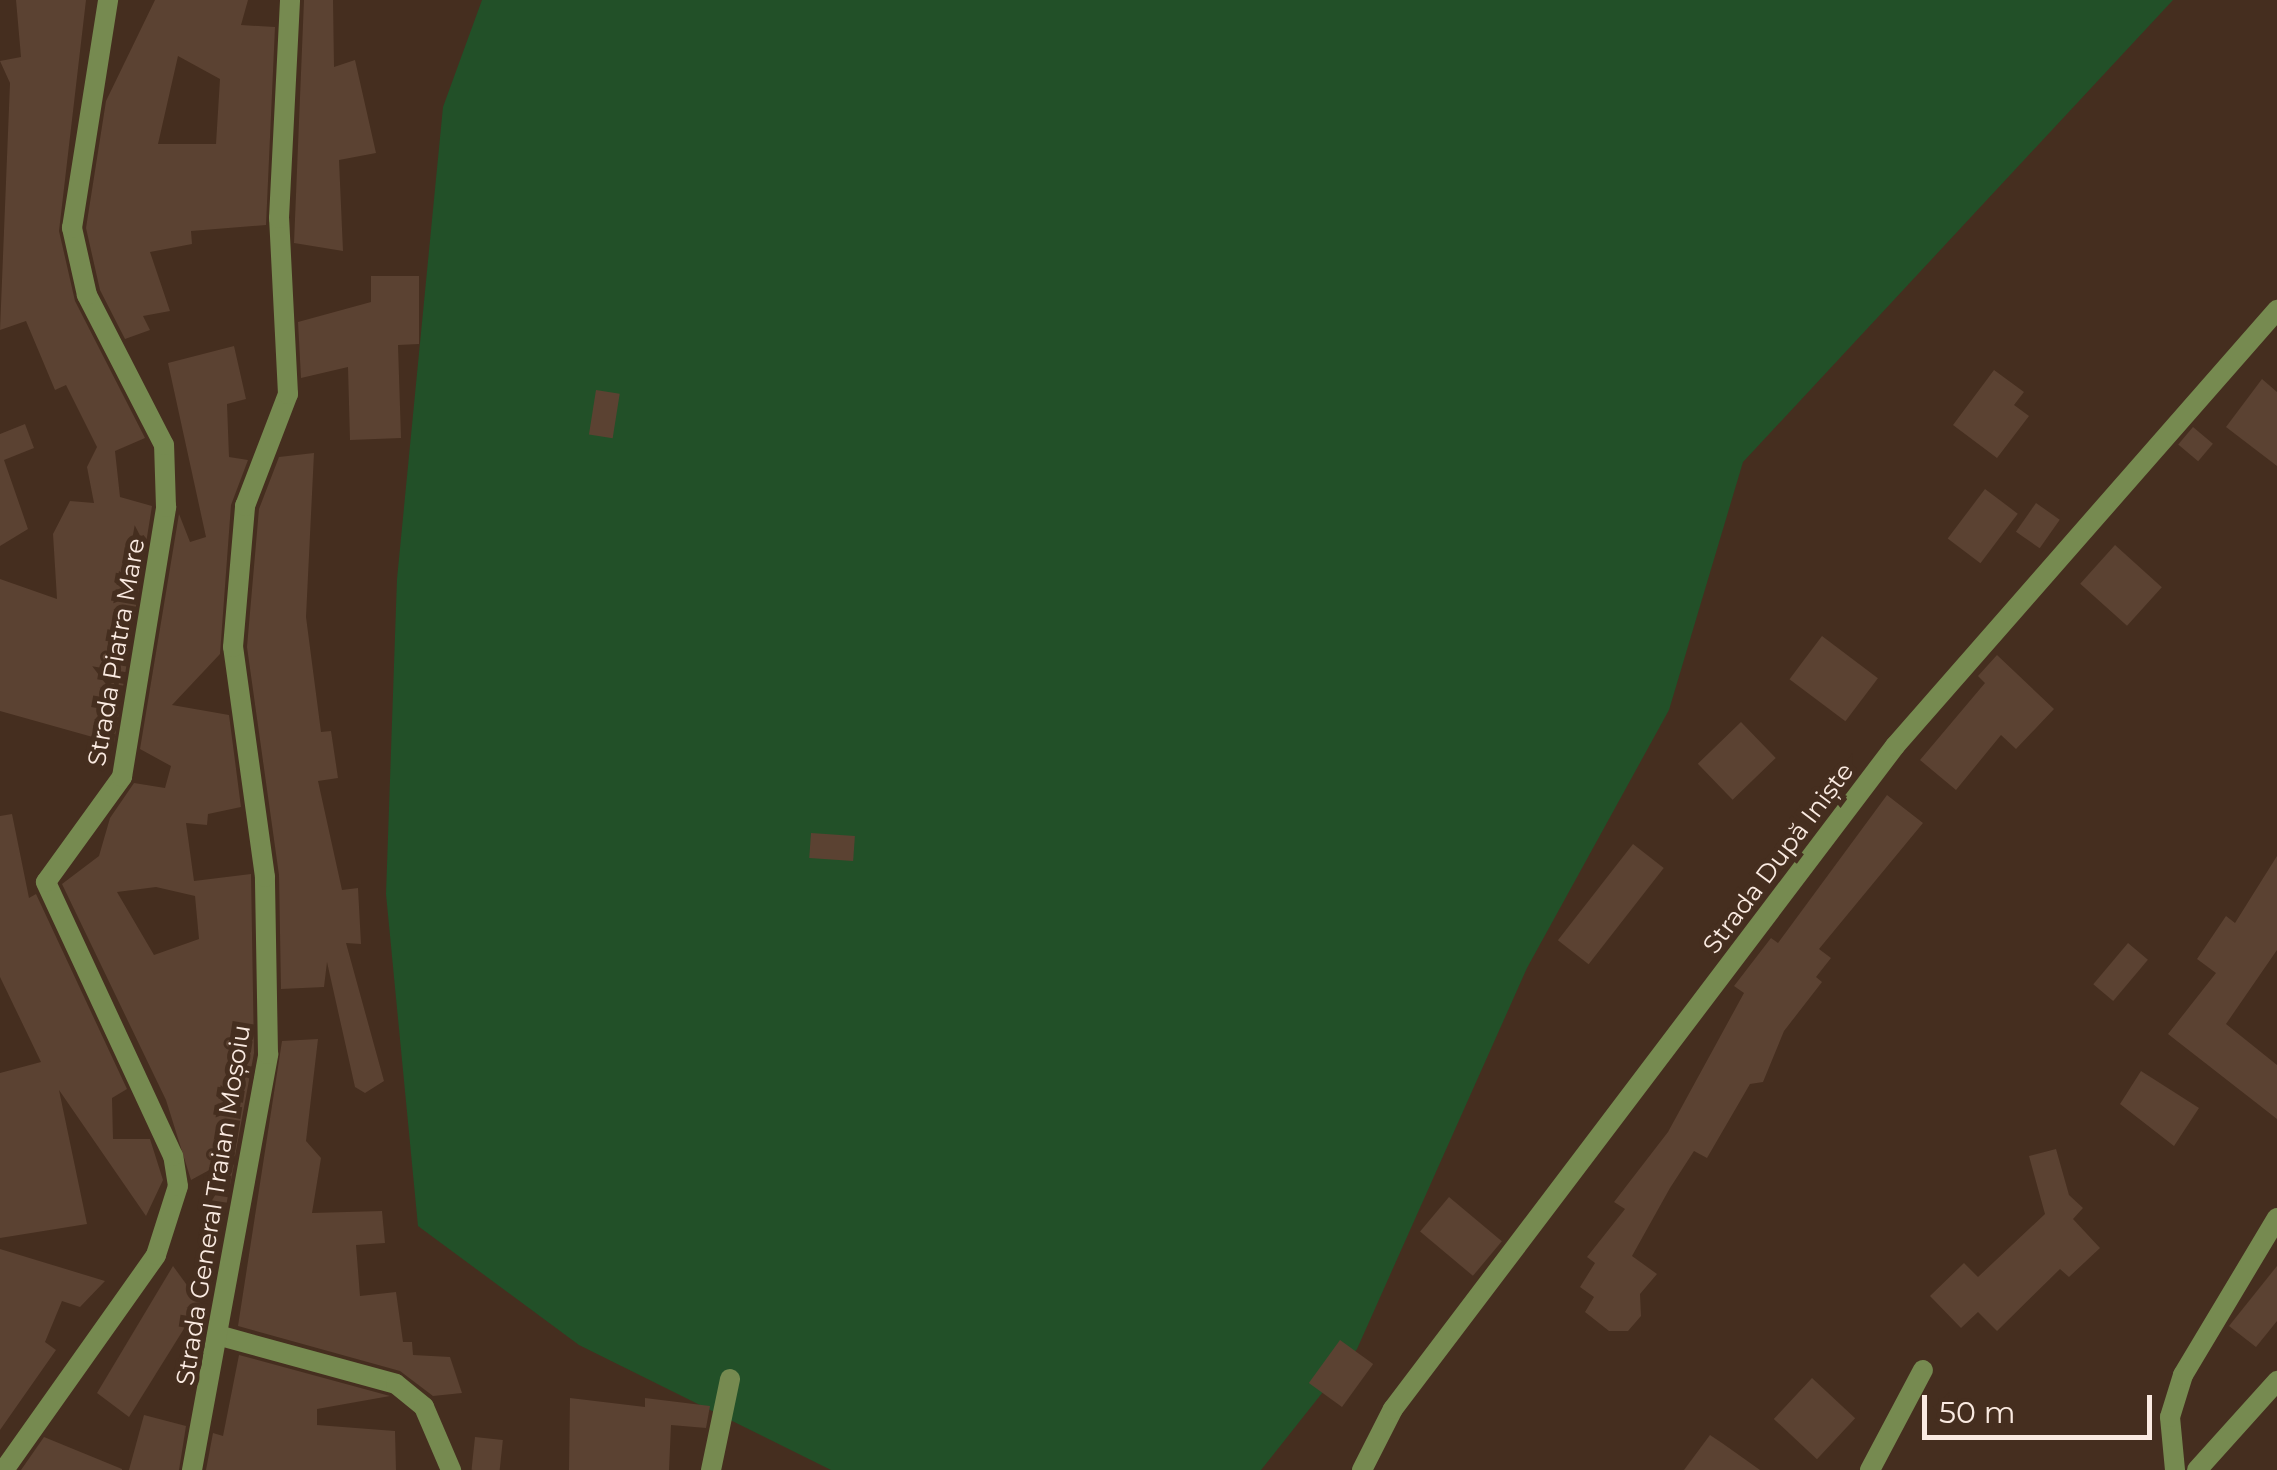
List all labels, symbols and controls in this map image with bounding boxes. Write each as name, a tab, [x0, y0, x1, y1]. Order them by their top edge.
street label: Strada Piatra Mare	[81, 536, 151, 768]
street label: Strada După Iniște	[1696, 757, 1860, 959]
street label: Strada General Traian Moșoiu	[170, 1023, 256, 1387]
scale bar	[1927, 1375, 2157, 1437]
text: 50 m	[1939, 1394, 2016, 1431]

